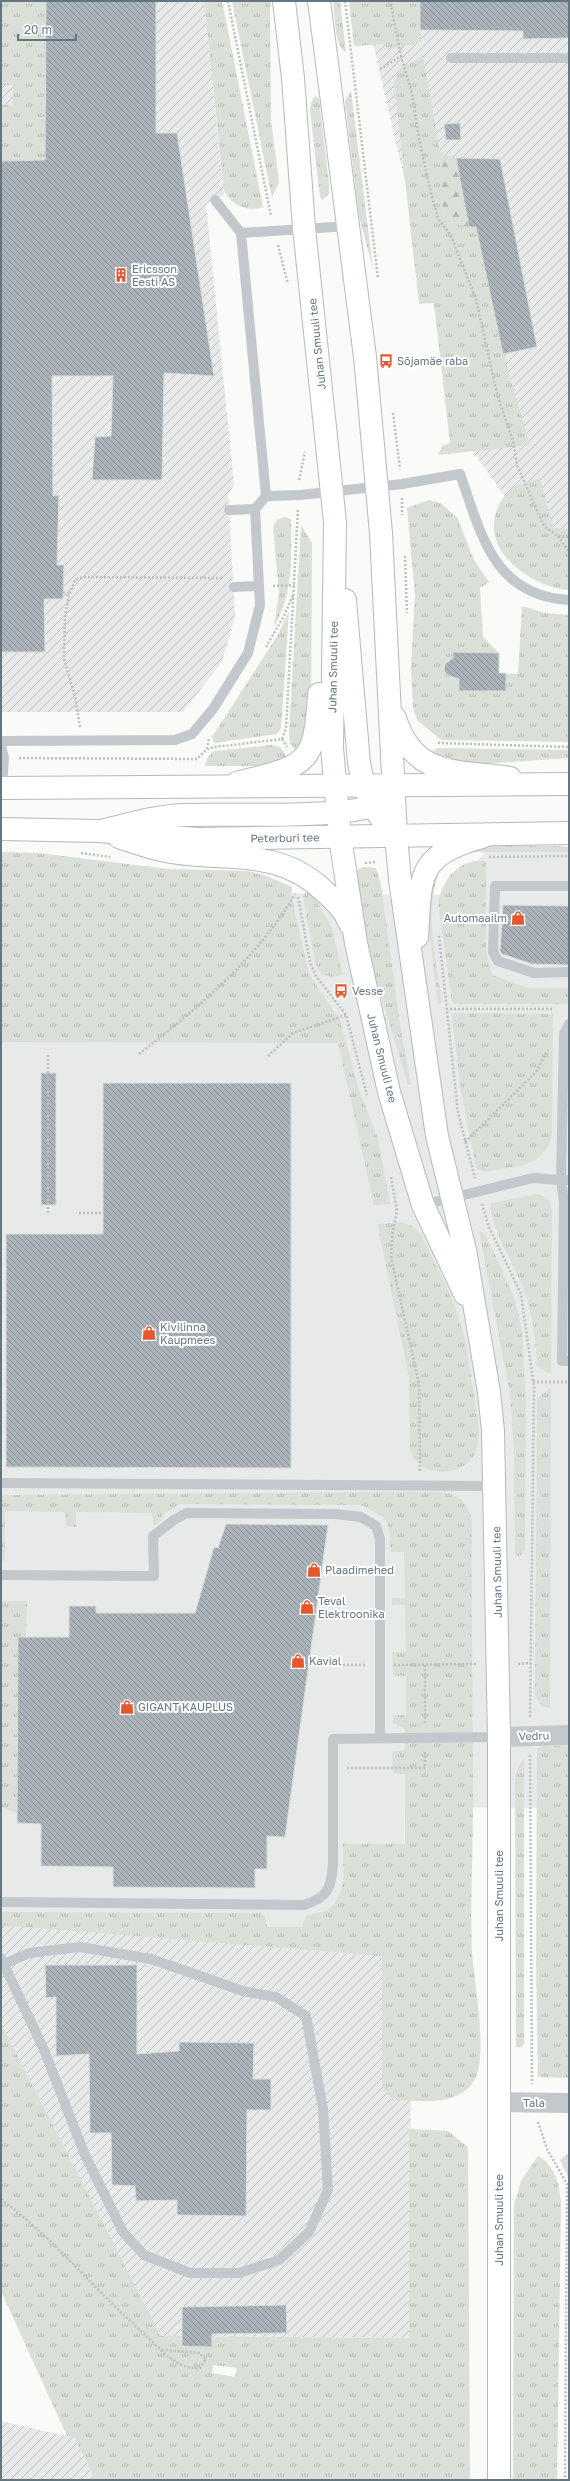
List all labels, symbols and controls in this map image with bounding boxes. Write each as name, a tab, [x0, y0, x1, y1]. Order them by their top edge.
scale bar	[18, 16, 76, 42]
text: 20 m	[24, 22, 52, 37]
place label: Ericsson Eesti AS	[132, 262, 177, 288]
building icon: Ericsson Eesti AS	[113, 267, 129, 283]
street label: Juhan Smuuli tee	[305, 298, 328, 390]
bus stop icon: Sõjamäe raba	[378, 353, 394, 369]
place label: Sõjamäe raba	[397, 354, 468, 367]
street label: Juhan Smuuli tee	[325, 621, 340, 713]
street label: Peterburi tee	[250, 830, 320, 845]
shop icon: Automaailm	[510, 910, 526, 926]
place label: Automaailm	[444, 911, 507, 924]
bus stop icon: Vesse	[333, 983, 349, 999]
place label: Vesse	[352, 984, 383, 997]
street label: Juhan Smuuli tee	[365, 1012, 400, 1104]
place label: Kivilinna Kaupmees	[160, 1320, 216, 1346]
shop icon: Kivilinna Kaupmees	[141, 1325, 157, 1341]
street label: Juhan Smuuli tee	[489, 1526, 504, 1618]
shop icon: Plaadimehed	[306, 1562, 322, 1578]
place label: Plaadimehed	[325, 1563, 394, 1576]
place label: Teval Elektroonika	[318, 1594, 385, 1620]
shop icon: Teval Elektroonika	[299, 1599, 315, 1615]
shop icon: Kavial	[290, 1653, 306, 1669]
place label: Kavial	[309, 1654, 342, 1667]
shop icon: GIGANT KAUPLUS	[119, 1699, 135, 1715]
place label: GIGANT KAUPLUS	[138, 1700, 233, 1713]
street label: Vedru	[518, 1728, 550, 1743]
street label: Juhan Smuuli tee	[492, 1850, 505, 1942]
street label: Tala	[523, 2096, 545, 2109]
street label: Juhan Smuuli tee	[492, 2174, 505, 2266]

